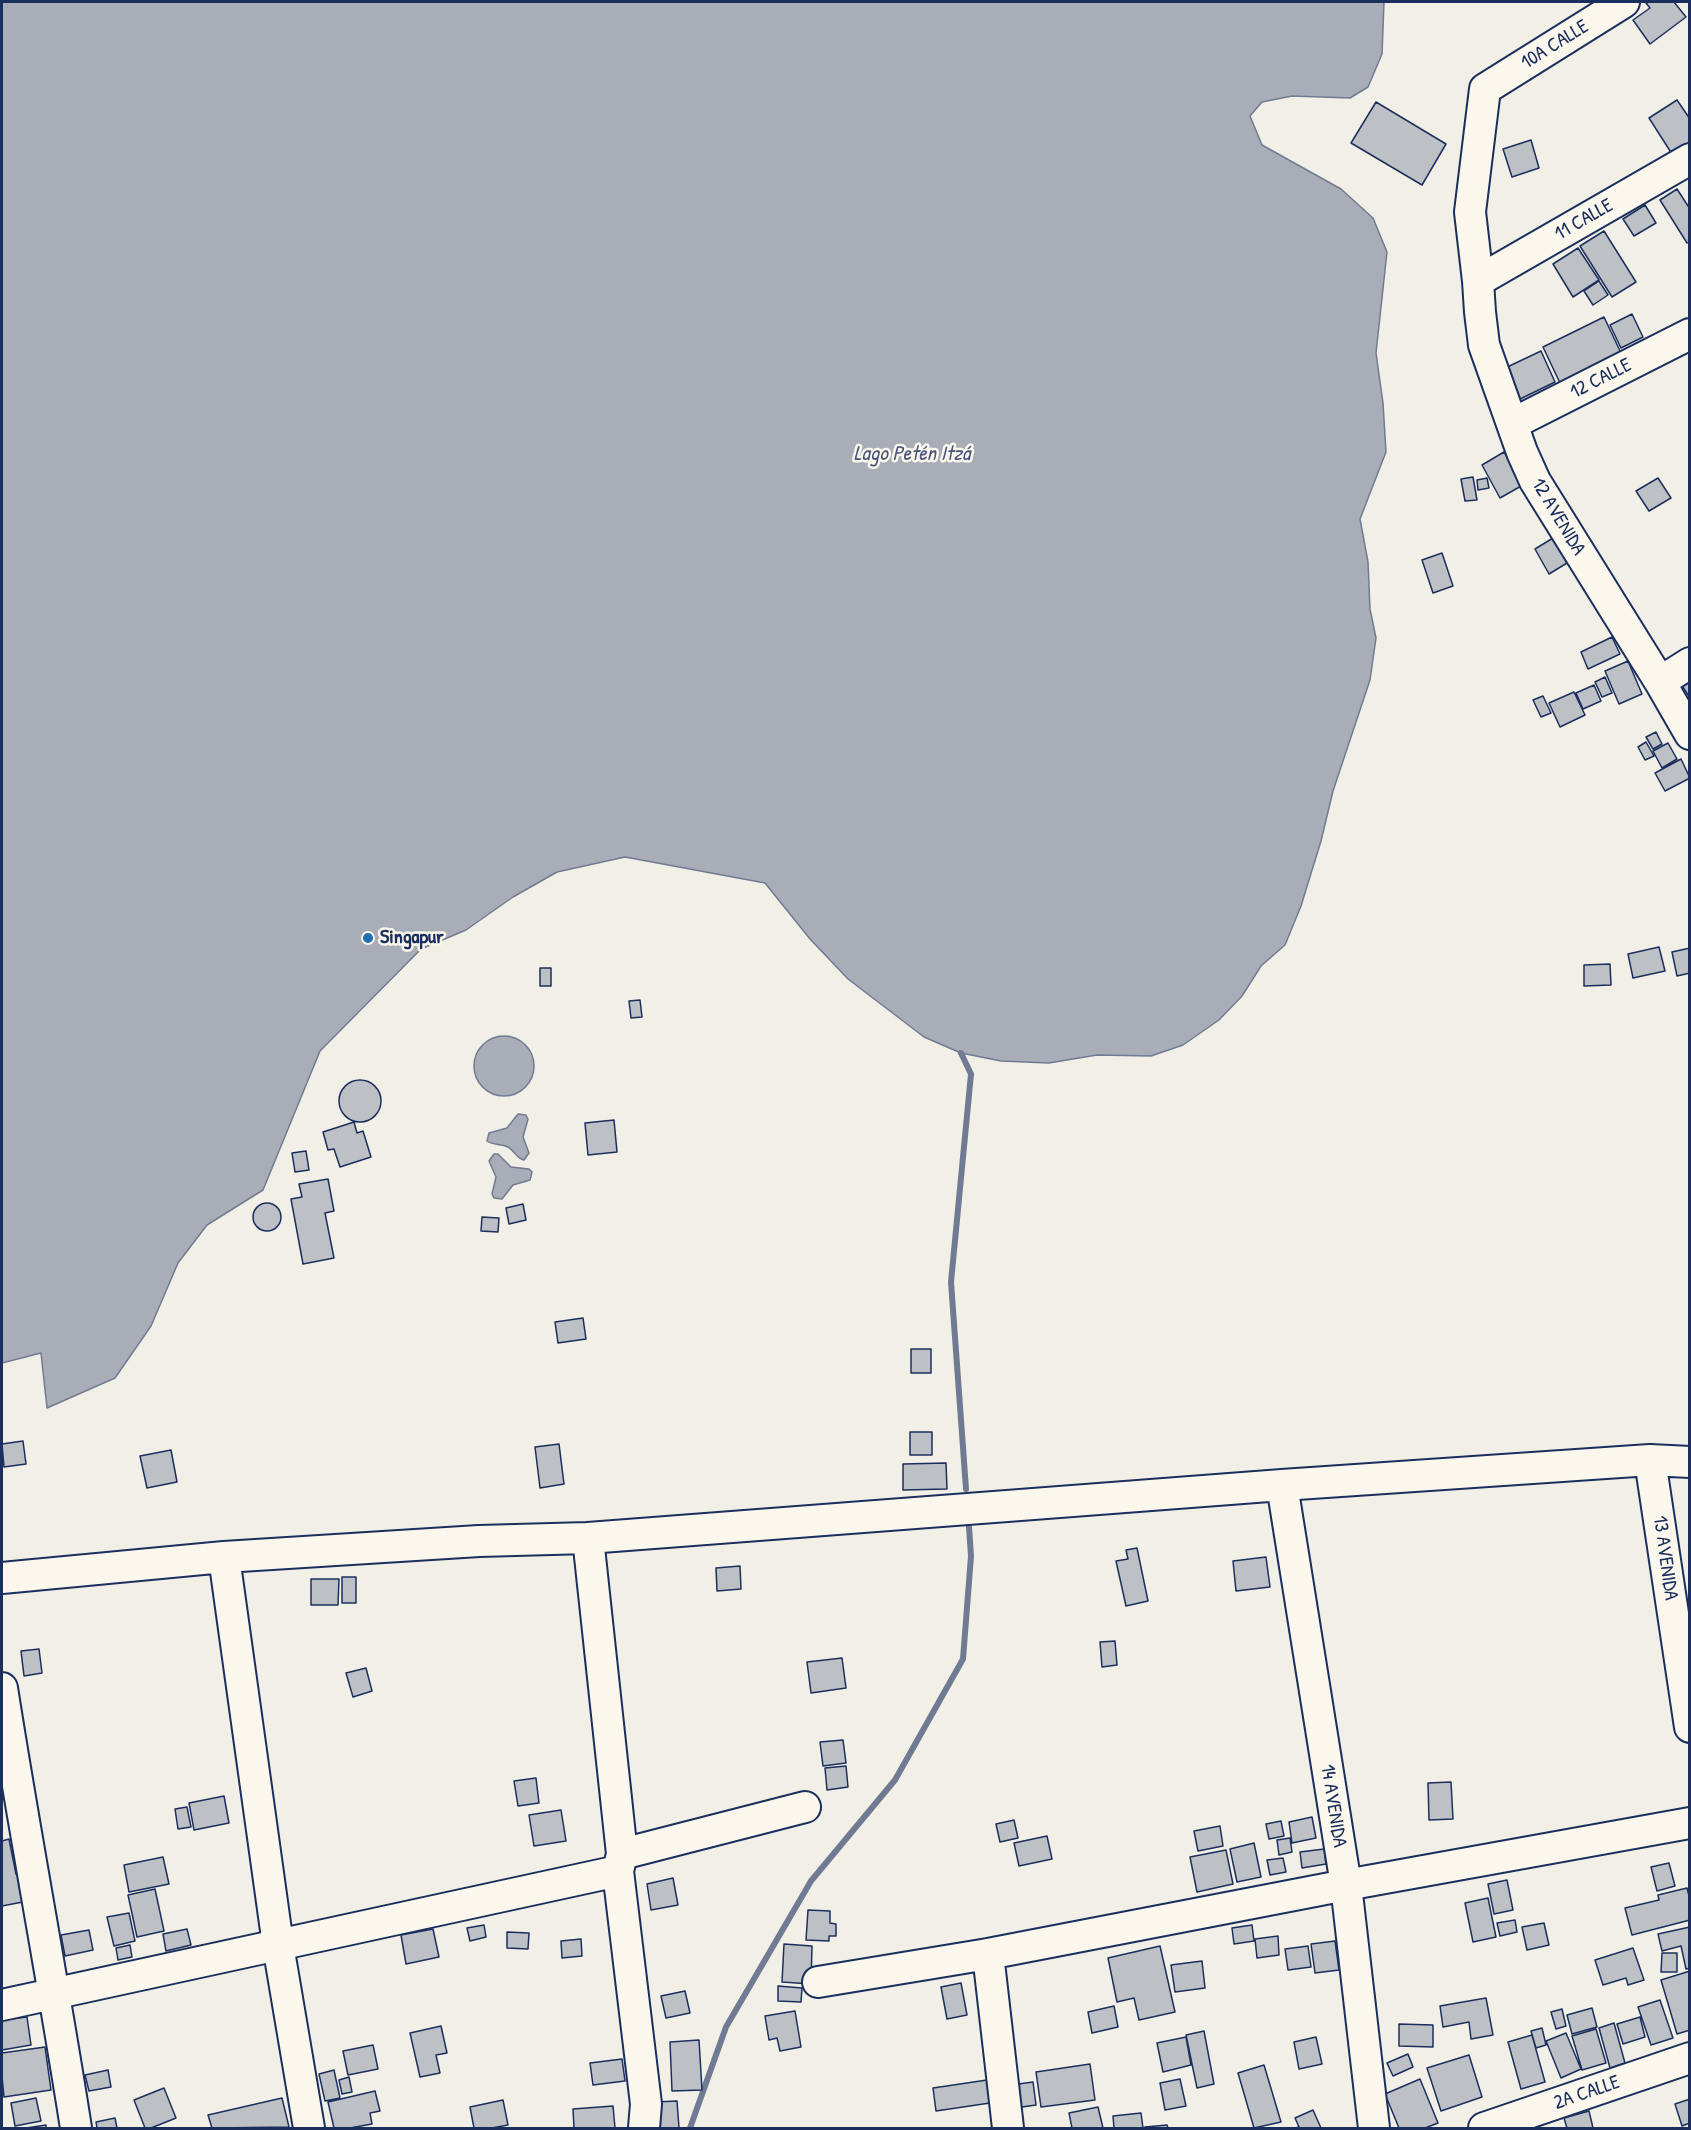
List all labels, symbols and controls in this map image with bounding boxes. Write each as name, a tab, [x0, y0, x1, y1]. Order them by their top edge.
street label: 10A CALLE	[1517, 15, 1593, 75]
street label: 11 CALLE	[1550, 194, 1618, 246]
street label: 12 CALLE	[1566, 353, 1636, 405]
water label: Lago Petén Itzá	[854, 441, 970, 467]
street label: 12 AVENIDA	[1526, 474, 1590, 560]
place label: Singapur	[380, 926, 444, 950]
marker: Singapur	[361, 931, 375, 945]
street label: 13 AVENIDA	[1647, 1514, 1683, 1602]
street label: 14 AVENIDA	[1315, 1763, 1351, 1849]
street label: 2A CALLE	[1551, 2071, 1623, 2115]

